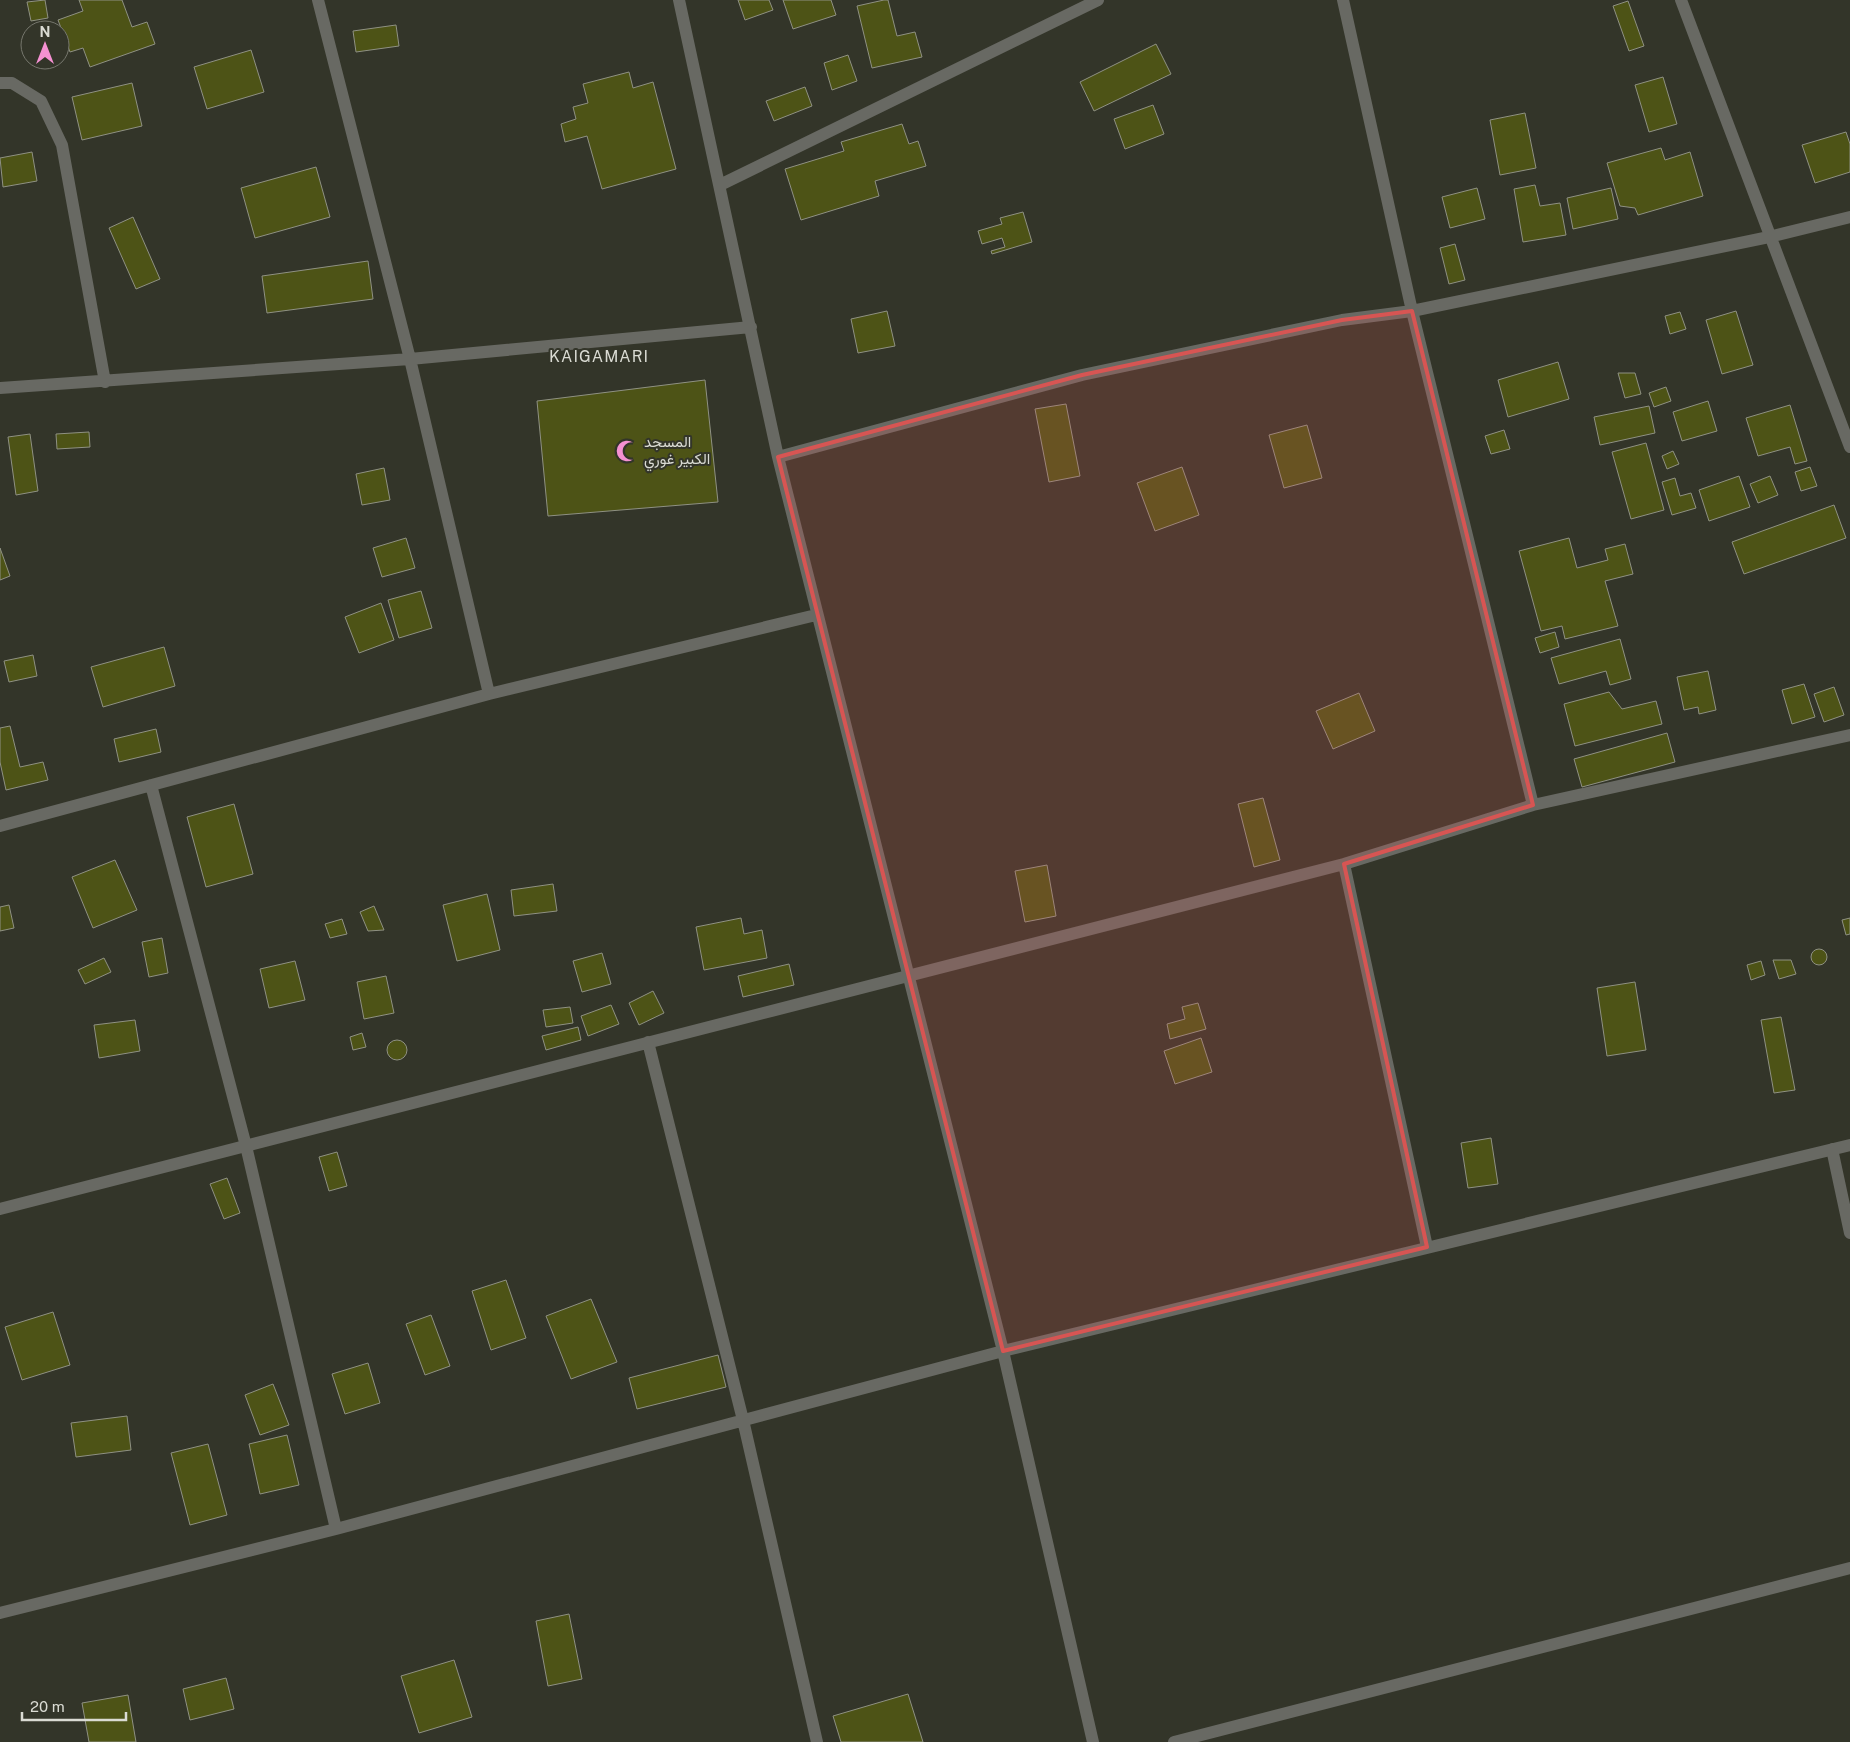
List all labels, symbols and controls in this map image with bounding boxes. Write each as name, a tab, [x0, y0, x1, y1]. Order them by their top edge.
north arrow	[20, 20, 70, 70]
text: N	[40, 24, 50, 40]
district label: KAIGAMARI	[549, 347, 649, 366]
place label: المسجد الكبير غوري	[644, 433, 710, 472]
mosque icon: المسجد الكبير غوري	[614, 438, 640, 464]
scale bar	[22, 1690, 126, 1722]
text: 20 m	[30, 1698, 65, 1715]

